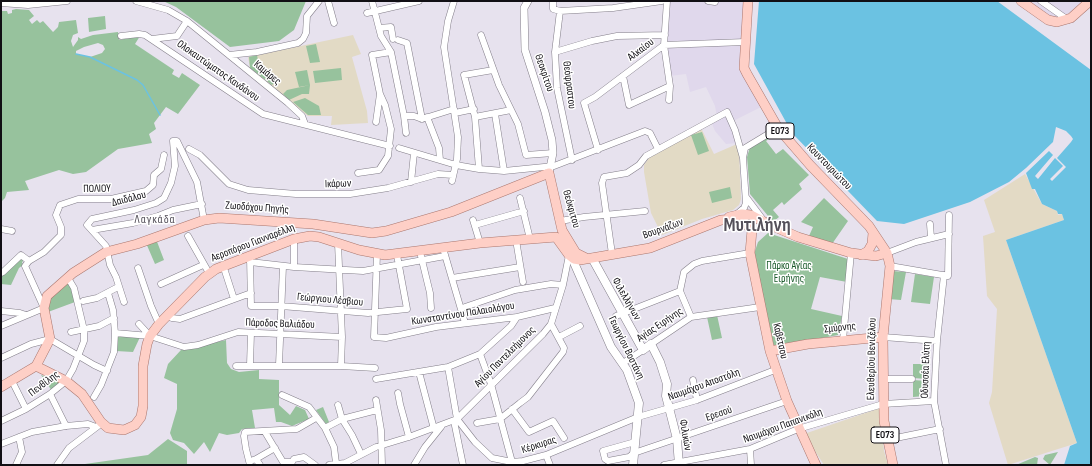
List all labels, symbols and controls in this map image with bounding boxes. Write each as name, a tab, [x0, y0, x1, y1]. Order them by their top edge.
street label: Αλκαίου	[625, 36, 657, 64]
street label: Ολοκαυτώματος Κανδάνου	[174, 38, 262, 104]
street label: Θεοκρίτου	[531, 52, 557, 94]
street label: Καμάρες	[251, 58, 283, 88]
street label: Θεόφραστου	[560, 60, 578, 110]
road number: ΕΟ73	[766, 123, 794, 139]
street label: Κουντουριώτου	[804, 141, 854, 193]
street label: Ικάρων	[325, 177, 351, 191]
street label: ΠΟΛΙΟΥ	[83, 182, 111, 196]
street label: Δαιδάλου	[110, 188, 148, 210]
street label: Θεόκριτου	[559, 189, 583, 229]
street label: Ζωοδόχου Πηγής	[225, 199, 289, 217]
district label: Λαγκάδα	[134, 213, 176, 227]
district label: Μυτιλήνη	[723, 215, 791, 237]
street label: Βουρνάζων	[641, 216, 685, 242]
street label: Αεροπόρου Γιανναρέλλη	[209, 221, 297, 265]
park label: Πάρκο Αγίας Ειρήνης	[766, 259, 812, 285]
street label: Φιλελλήνων	[609, 275, 643, 323]
street label: Γεώργιου Λέσβιου	[296, 291, 364, 309]
street label: Κωνσταντίνου Παλαιολόγου	[411, 299, 515, 329]
street label: Αγίας Ειρήνης	[635, 305, 685, 345]
street label: Γεωργίου Βοστάνη	[605, 314, 647, 382]
street label: Πάροδος Βαλιάδου	[245, 316, 315, 332]
street label: Ελευθερίου Βενιζέλου	[865, 318, 879, 400]
street label: Σμύρνης	[824, 320, 856, 336]
street label: Καβέτσου	[770, 322, 790, 360]
street label: Αγίου Παντελεήμονος	[472, 324, 538, 390]
street label: Οδυσσέα Ελύτη	[918, 341, 934, 399]
street label: Ναυμάχου Αποστόλη	[666, 366, 742, 404]
street label: Πενθίλης	[26, 368, 62, 400]
street label: Ερεσού	[704, 403, 734, 425]
street label: Ναυμάχου Παπανικόλη	[742, 406, 824, 446]
street label: Φιλικών	[676, 418, 694, 452]
road number: ΕΟ73	[871, 427, 899, 443]
street label: Κέρκυρας	[520, 433, 558, 457]

